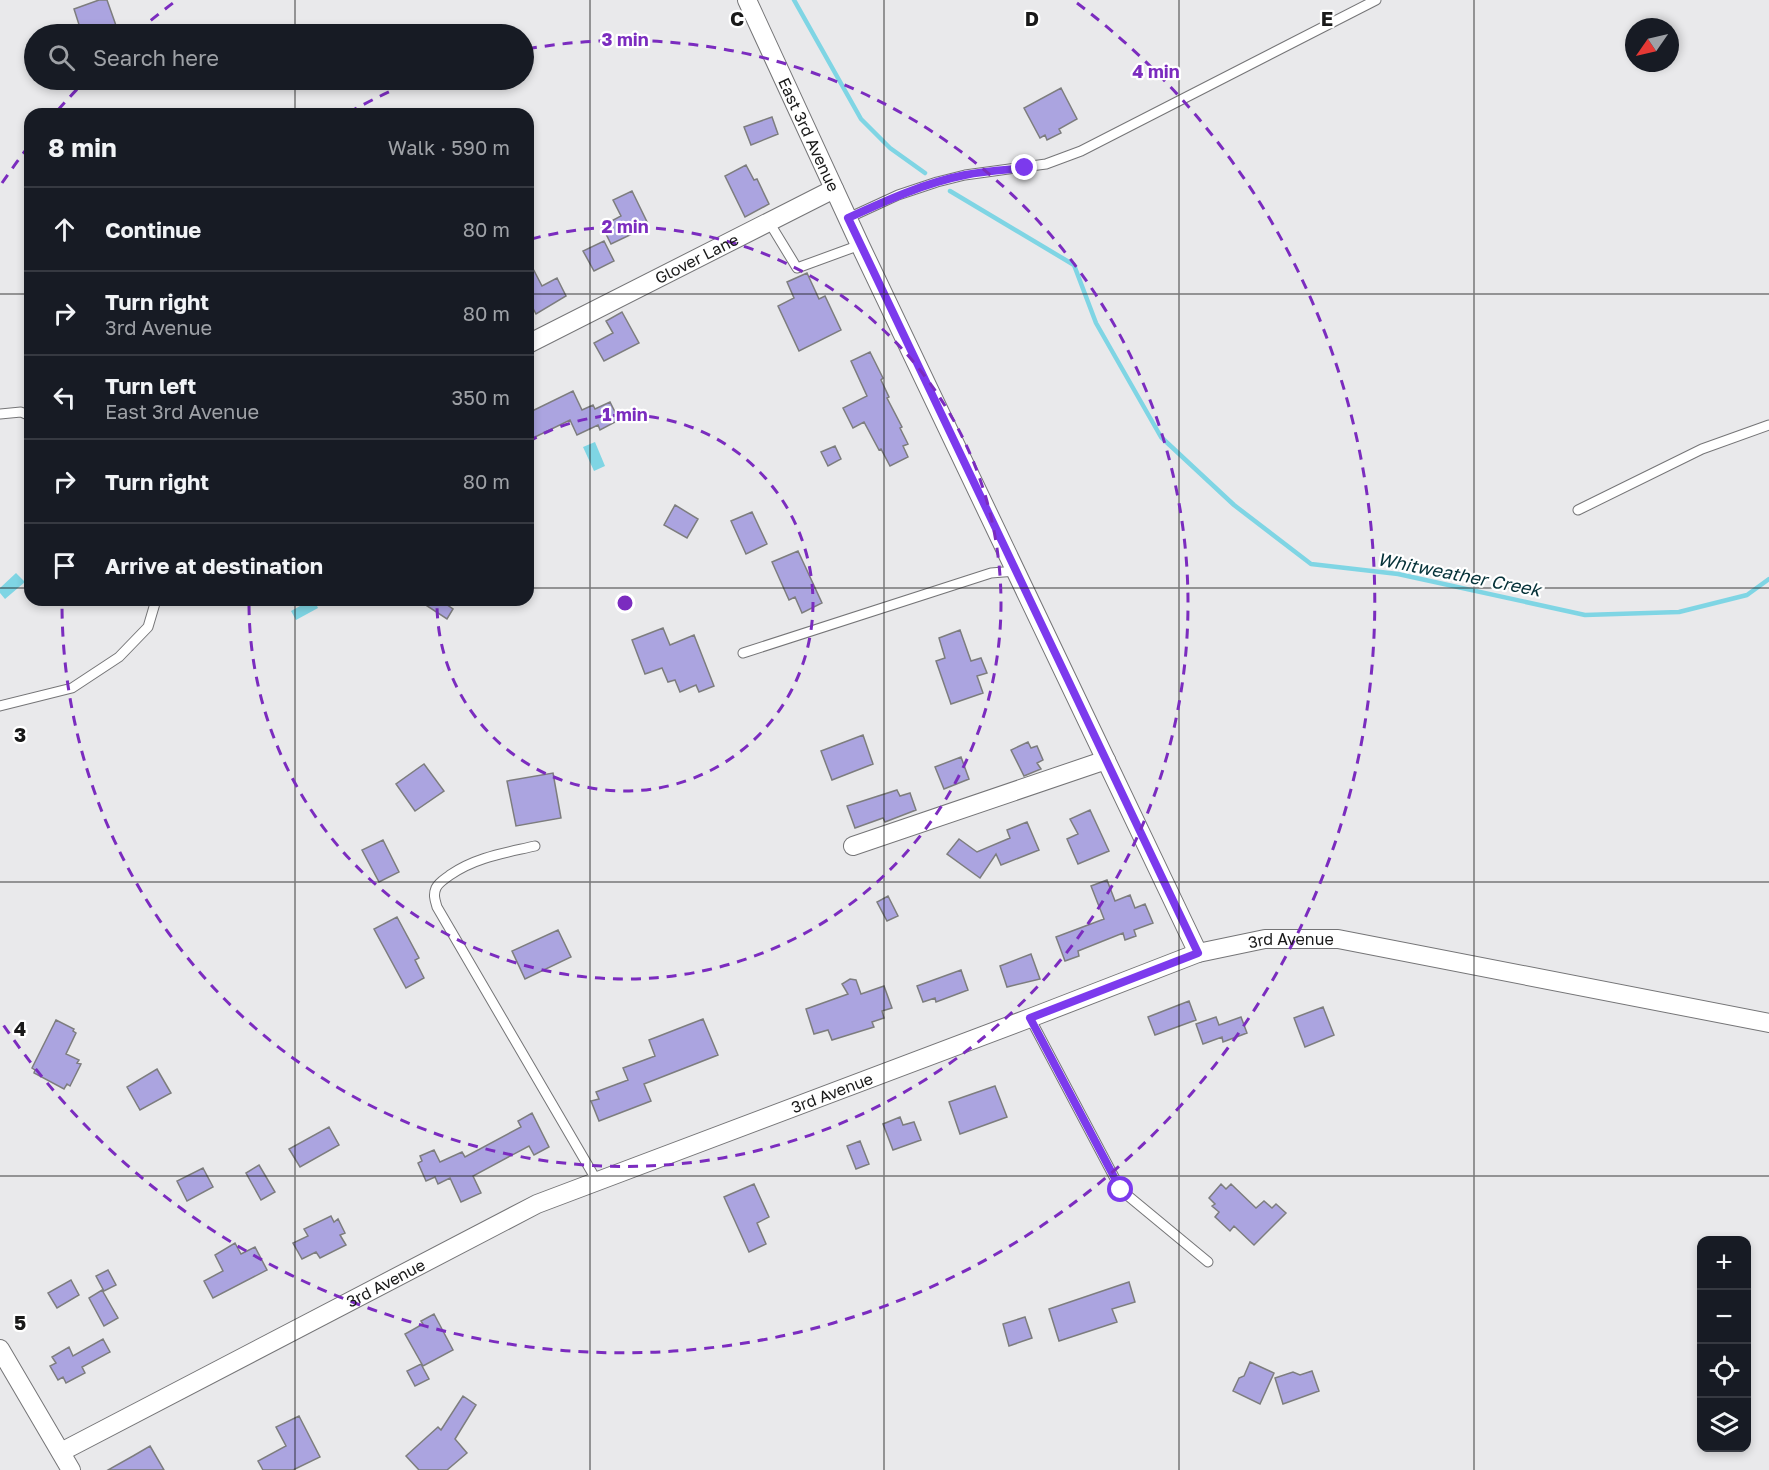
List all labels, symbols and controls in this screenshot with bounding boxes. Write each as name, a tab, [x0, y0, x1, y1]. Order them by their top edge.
text: C	[730, 6, 744, 30]
text: D	[1025, 6, 1039, 30]
text: E	[1321, 6, 1333, 30]
north arrow	[1625, 18, 1679, 72]
search box	[24, 24, 534, 90]
text: 3 min	[601, 28, 649, 50]
icon: search	[45, 41, 78, 74]
text: Search here	[93, 44, 219, 71]
text: 4 min	[1132, 60, 1180, 82]
street label: East 3rd Avenue	[774, 74, 844, 195]
text: 8 min	[48, 132, 117, 163]
text: Walk · 590 m	[388, 135, 510, 159]
route end	[1011, 154, 1037, 180]
icon: ahead	[48, 213, 81, 246]
text: 2 min	[601, 215, 649, 237]
text: Continue	[105, 216, 201, 243]
text: 80 m	[463, 217, 510, 241]
street label: Glover Lane	[651, 229, 742, 288]
text: Turn right	[105, 288, 209, 315]
icon: right	[48, 297, 81, 330]
text: 80 m	[463, 301, 510, 325]
text: 3rd Avenue	[105, 315, 212, 339]
text: Turn left	[105, 372, 196, 399]
icon: left	[48, 381, 81, 414]
text: 350 m	[452, 385, 510, 409]
text: East 3rd Avenue	[105, 399, 259, 423]
text: 1 min	[602, 403, 648, 425]
icon: right	[48, 465, 81, 498]
text: Turn right	[105, 468, 209, 495]
text: 80 m	[463, 469, 510, 493]
water label: Whitweather Creek	[1376, 547, 1544, 601]
icon: arrive	[48, 549, 81, 582]
text: Arrive at destination	[105, 552, 323, 579]
centre of rings	[615, 593, 635, 613]
text: 3	[14, 722, 26, 746]
street label: 3rd Avenue	[1246, 929, 1334, 952]
text: 4	[14, 1016, 26, 1040]
street label: 3rd Avenue	[788, 1068, 876, 1117]
route start	[1107, 1176, 1133, 1202]
map controls	[1697, 1236, 1751, 1452]
button: +	[1697, 1236, 1751, 1290]
street label: 3rd Avenue	[343, 1254, 428, 1312]
button: −	[1697, 1290, 1751, 1344]
text: 5	[14, 1310, 26, 1334]
button: locate	[1697, 1344, 1751, 1398]
button: layers	[1697, 1398, 1751, 1452]

